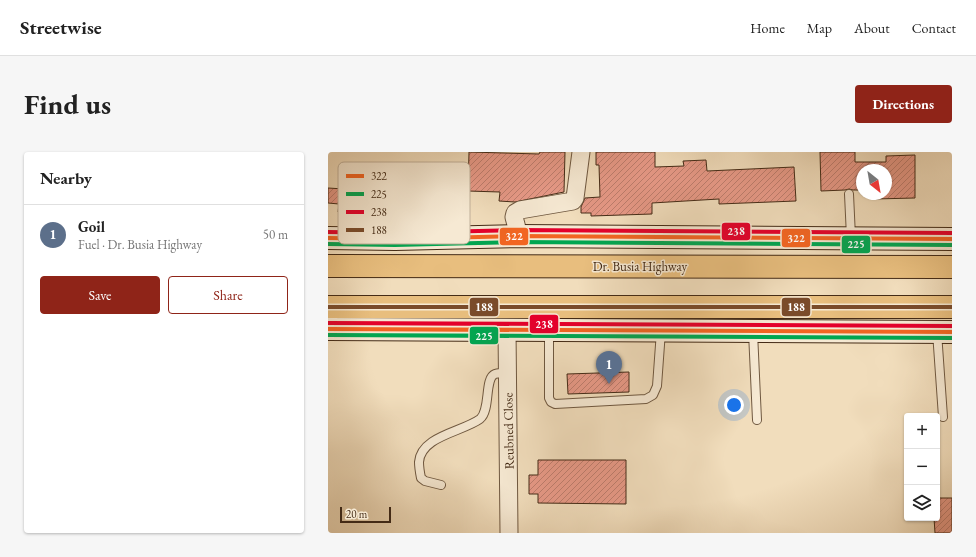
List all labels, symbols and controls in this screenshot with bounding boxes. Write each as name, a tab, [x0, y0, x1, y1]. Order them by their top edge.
text: Streetwise	[20, 15, 102, 40]
text: Home	[750, 19, 785, 37]
text: Map	[807, 19, 832, 37]
text: About	[854, 19, 890, 37]
text: Contact	[912, 19, 956, 37]
button: Directions	[855, 85, 952, 123]
text: Find us	[24, 86, 111, 122]
legend	[338, 162, 470, 244]
north arrow	[856, 164, 892, 200]
text: Nearby	[40, 167, 92, 189]
text: 322	[371, 169, 388, 183]
text: 225	[371, 187, 387, 201]
text: 238	[371, 205, 387, 219]
text: Goil	[78, 217, 105, 236]
line badge: 238	[721, 222, 751, 241]
text: 188	[371, 223, 387, 237]
text: 238	[727, 224, 745, 238]
text: 1	[50, 226, 56, 243]
text: 50 m	[263, 226, 288, 243]
line badge: 322	[499, 227, 529, 246]
line badge: 322	[781, 228, 811, 248]
text: 322	[505, 229, 523, 243]
text: 322	[787, 231, 805, 245]
line badge: 225	[841, 235, 871, 254]
text: Fuel · Dr. Busia Highway	[78, 236, 202, 253]
text: 225	[847, 237, 865, 251]
street label: Dr. Busia Highway	[593, 258, 688, 275]
button: Save	[40, 276, 160, 314]
button: Share	[168, 276, 288, 314]
line badge: 188	[469, 297, 499, 317]
line badge: 188	[781, 297, 811, 317]
text: 188	[475, 300, 493, 314]
text: 188	[787, 300, 805, 314]
line badge: 238	[529, 314, 559, 334]
text: 238	[535, 317, 553, 331]
line badge: 225	[469, 326, 499, 345]
text: 225	[475, 329, 493, 343]
pin: 1	[596, 351, 622, 384]
street label: Reubned Close	[499, 392, 518, 470]
your location	[724, 395, 744, 415]
map controls	[904, 413, 940, 521]
button: +	[904, 413, 940, 449]
button: −	[904, 449, 940, 485]
button: layers	[904, 485, 940, 521]
scale bar	[340, 505, 391, 524]
text: 20 m	[346, 507, 367, 521]

